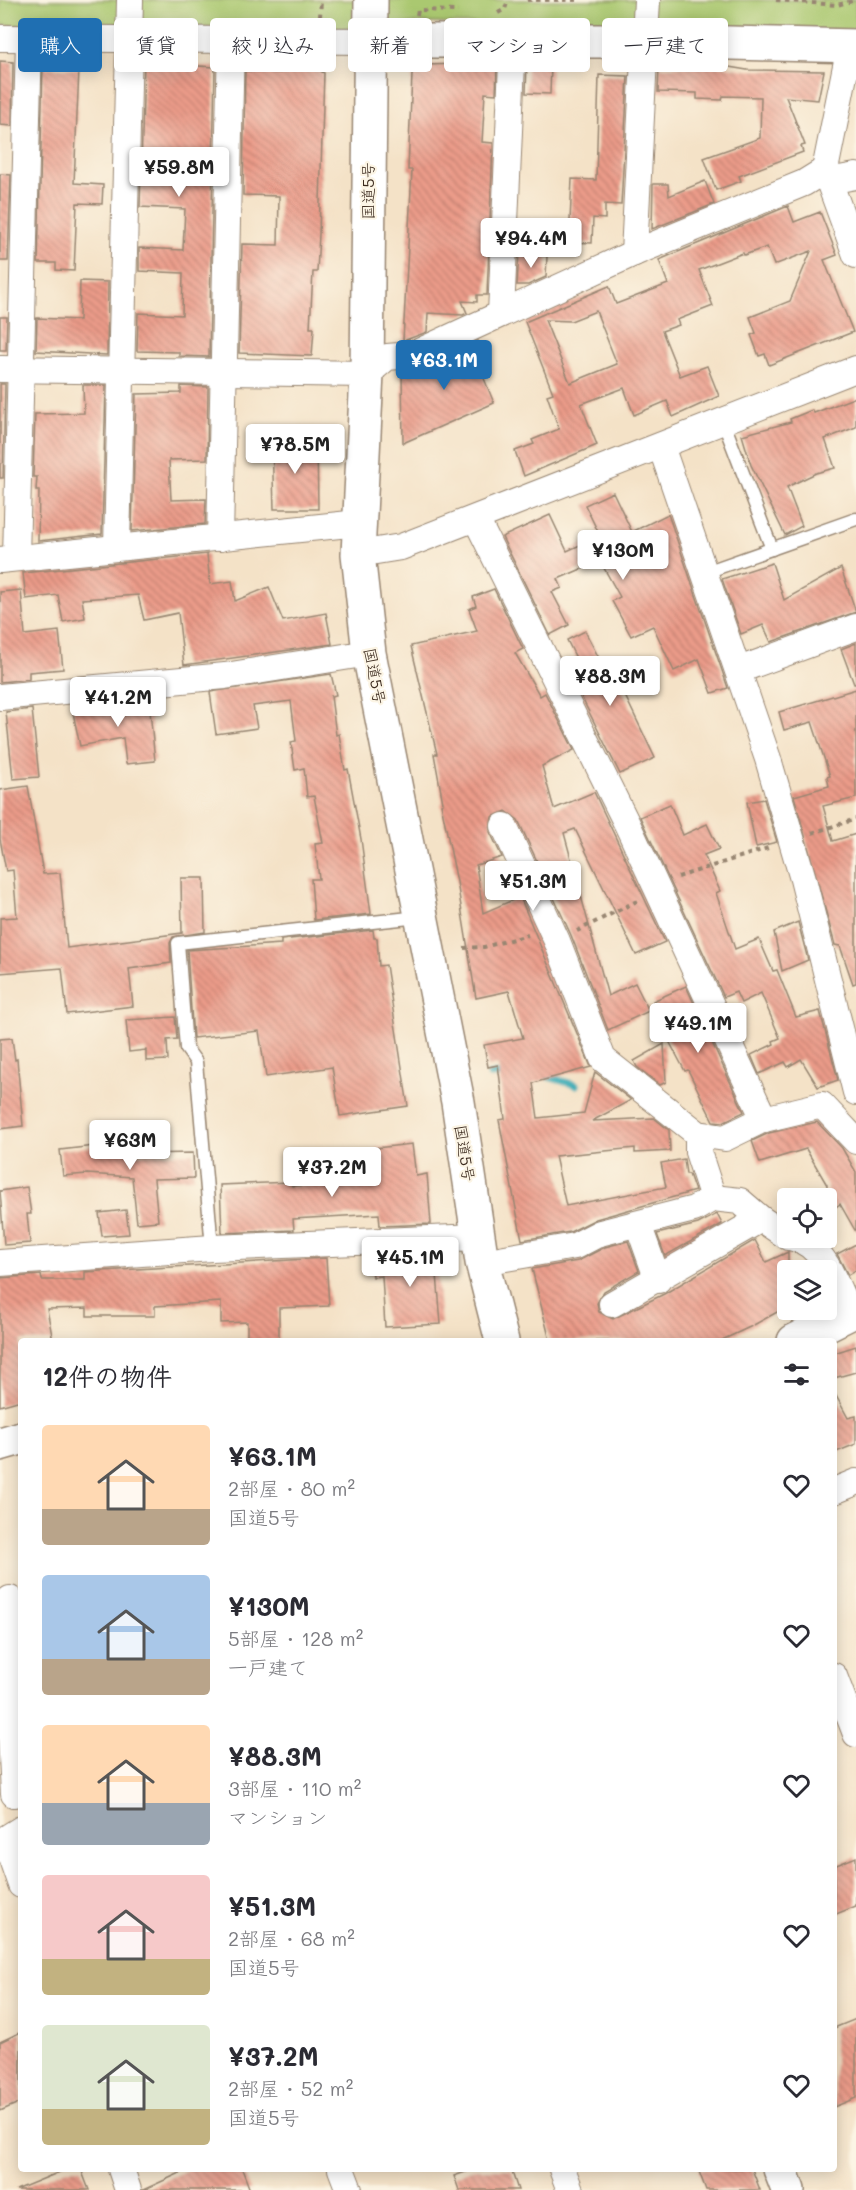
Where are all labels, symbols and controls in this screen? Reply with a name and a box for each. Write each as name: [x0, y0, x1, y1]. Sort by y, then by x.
chip: 購入: [18, 18, 102, 72]
chip: 賃貸: [114, 18, 198, 72]
chip: 絞り込み: [210, 18, 336, 72]
chip: 新着: [348, 18, 432, 72]
chip: マンション: [444, 18, 590, 72]
chip: 一戸建て: [602, 18, 728, 72]
pin: ¥59.8M: [130, 147, 228, 198]
text: ¥59.8M: [143, 153, 215, 179]
street label: 国道5号: [357, 162, 378, 220]
pin: ¥94.4M: [482, 218, 580, 269]
text: ¥94.4M: [495, 224, 567, 250]
pin: ¥63.1M: [395, 340, 493, 391]
text: ¥63.1M: [410, 346, 478, 372]
pin: ¥78.5M: [246, 424, 344, 475]
text: ¥78.5M: [260, 430, 330, 456]
pin: ¥130M: [581, 530, 665, 581]
text: ¥130M: [592, 536, 655, 562]
street label: 国道5号: [360, 646, 391, 706]
pin: ¥88.3M: [561, 656, 659, 707]
text: ¥88.3M: [574, 662, 646, 688]
pin: ¥41.2M: [69, 677, 167, 728]
text: ¥41.2M: [84, 683, 152, 709]
pin: ¥51.3M: [484, 861, 582, 912]
text: ¥51.3M: [499, 867, 567, 893]
pin: ¥49.1M: [649, 1003, 747, 1054]
text: ¥49.1M: [664, 1009, 733, 1035]
pin: ¥63M: [94, 1120, 166, 1171]
street label: 国道5号: [451, 1123, 480, 1183]
text: ¥63M: [103, 1126, 157, 1152]
pin: ¥37.2M: [283, 1147, 381, 1198]
text: ¥37.2M: [297, 1153, 367, 1179]
map controls: [777, 1188, 837, 1320]
button: locate: [777, 1188, 837, 1248]
pin: ¥45.1M: [361, 1237, 459, 1288]
text: ¥45.1M: [376, 1243, 444, 1269]
button: layers: [777, 1260, 837, 1320]
icon: filters: [780, 1358, 813, 1391]
text: 12件の物件: [42, 1359, 172, 1393]
text: ¥63.1M: [228, 1439, 317, 1473]
icon: home: [90, 1449, 162, 1521]
icon: heart: [780, 1469, 813, 1502]
text: 2部屋 · 80 m²: [228, 1475, 355, 1501]
text: 国道5号: [228, 1504, 300, 1530]
text: ¥130M: [228, 1589, 310, 1623]
icon: home: [90, 1599, 162, 1671]
icon: heart: [780, 1619, 813, 1652]
text: 5部屋 · 128 m²: [228, 1625, 363, 1651]
text: 一戸建て: [228, 1654, 308, 1680]
text: ¥88.3M: [228, 1739, 322, 1773]
icon: home: [90, 1749, 162, 1821]
icon: heart: [780, 1769, 813, 1802]
text: 3部屋 · 110 m²: [228, 1775, 361, 1801]
text: マンション: [228, 1804, 327, 1830]
text: ¥51.3M: [228, 1889, 316, 1923]
icon: home: [90, 1899, 162, 1971]
icon: heart: [780, 1919, 813, 1952]
text: 2部屋 · 68 m²: [228, 1925, 355, 1951]
text: 国道5号: [228, 1954, 300, 1980]
text: ¥37.2M: [228, 2039, 319, 2073]
icon: home: [90, 2049, 162, 2121]
icon: heart: [780, 2069, 813, 2102]
text: 2部屋 · 52 m²: [228, 2075, 353, 2101]
text: 国道5号: [228, 2104, 300, 2130]

